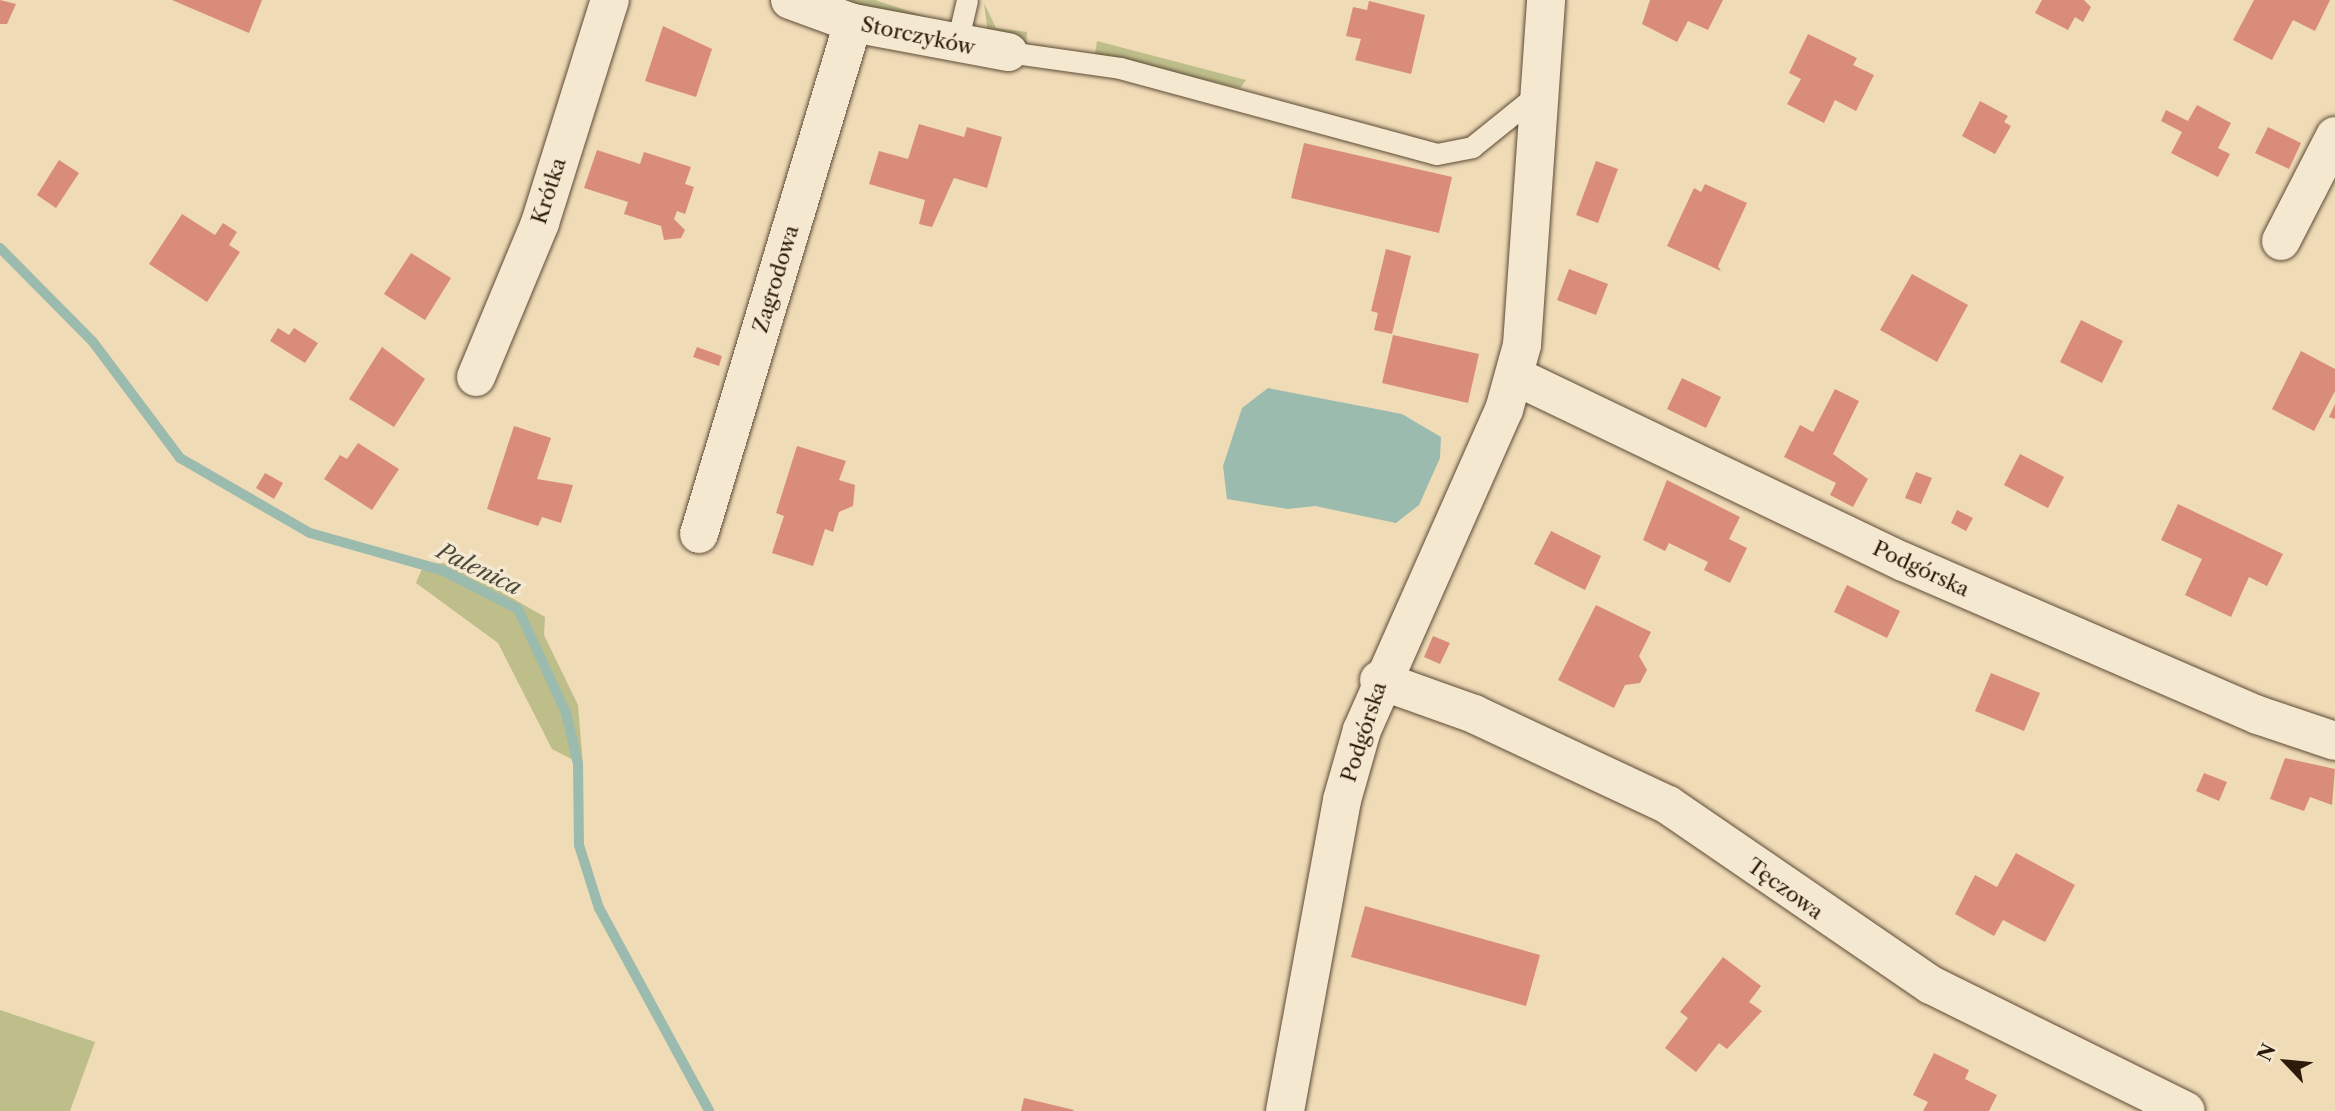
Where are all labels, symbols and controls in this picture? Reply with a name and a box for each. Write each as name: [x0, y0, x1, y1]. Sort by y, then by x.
street label: Storczyków: [859, 12, 977, 60]
street label: Krótka: [527, 155, 571, 227]
street label: Zagrodowa: [748, 222, 804, 336]
street label: Podgórska: [1869, 536, 1973, 602]
water label: Palenica: [432, 537, 526, 601]
street label: Podgórska: [1336, 679, 1392, 785]
street label: Tęczowa: [1742, 853, 1828, 925]
north arrow: [2251, 1027, 2321, 1097]
text: N: [2253, 1040, 2281, 1065]

